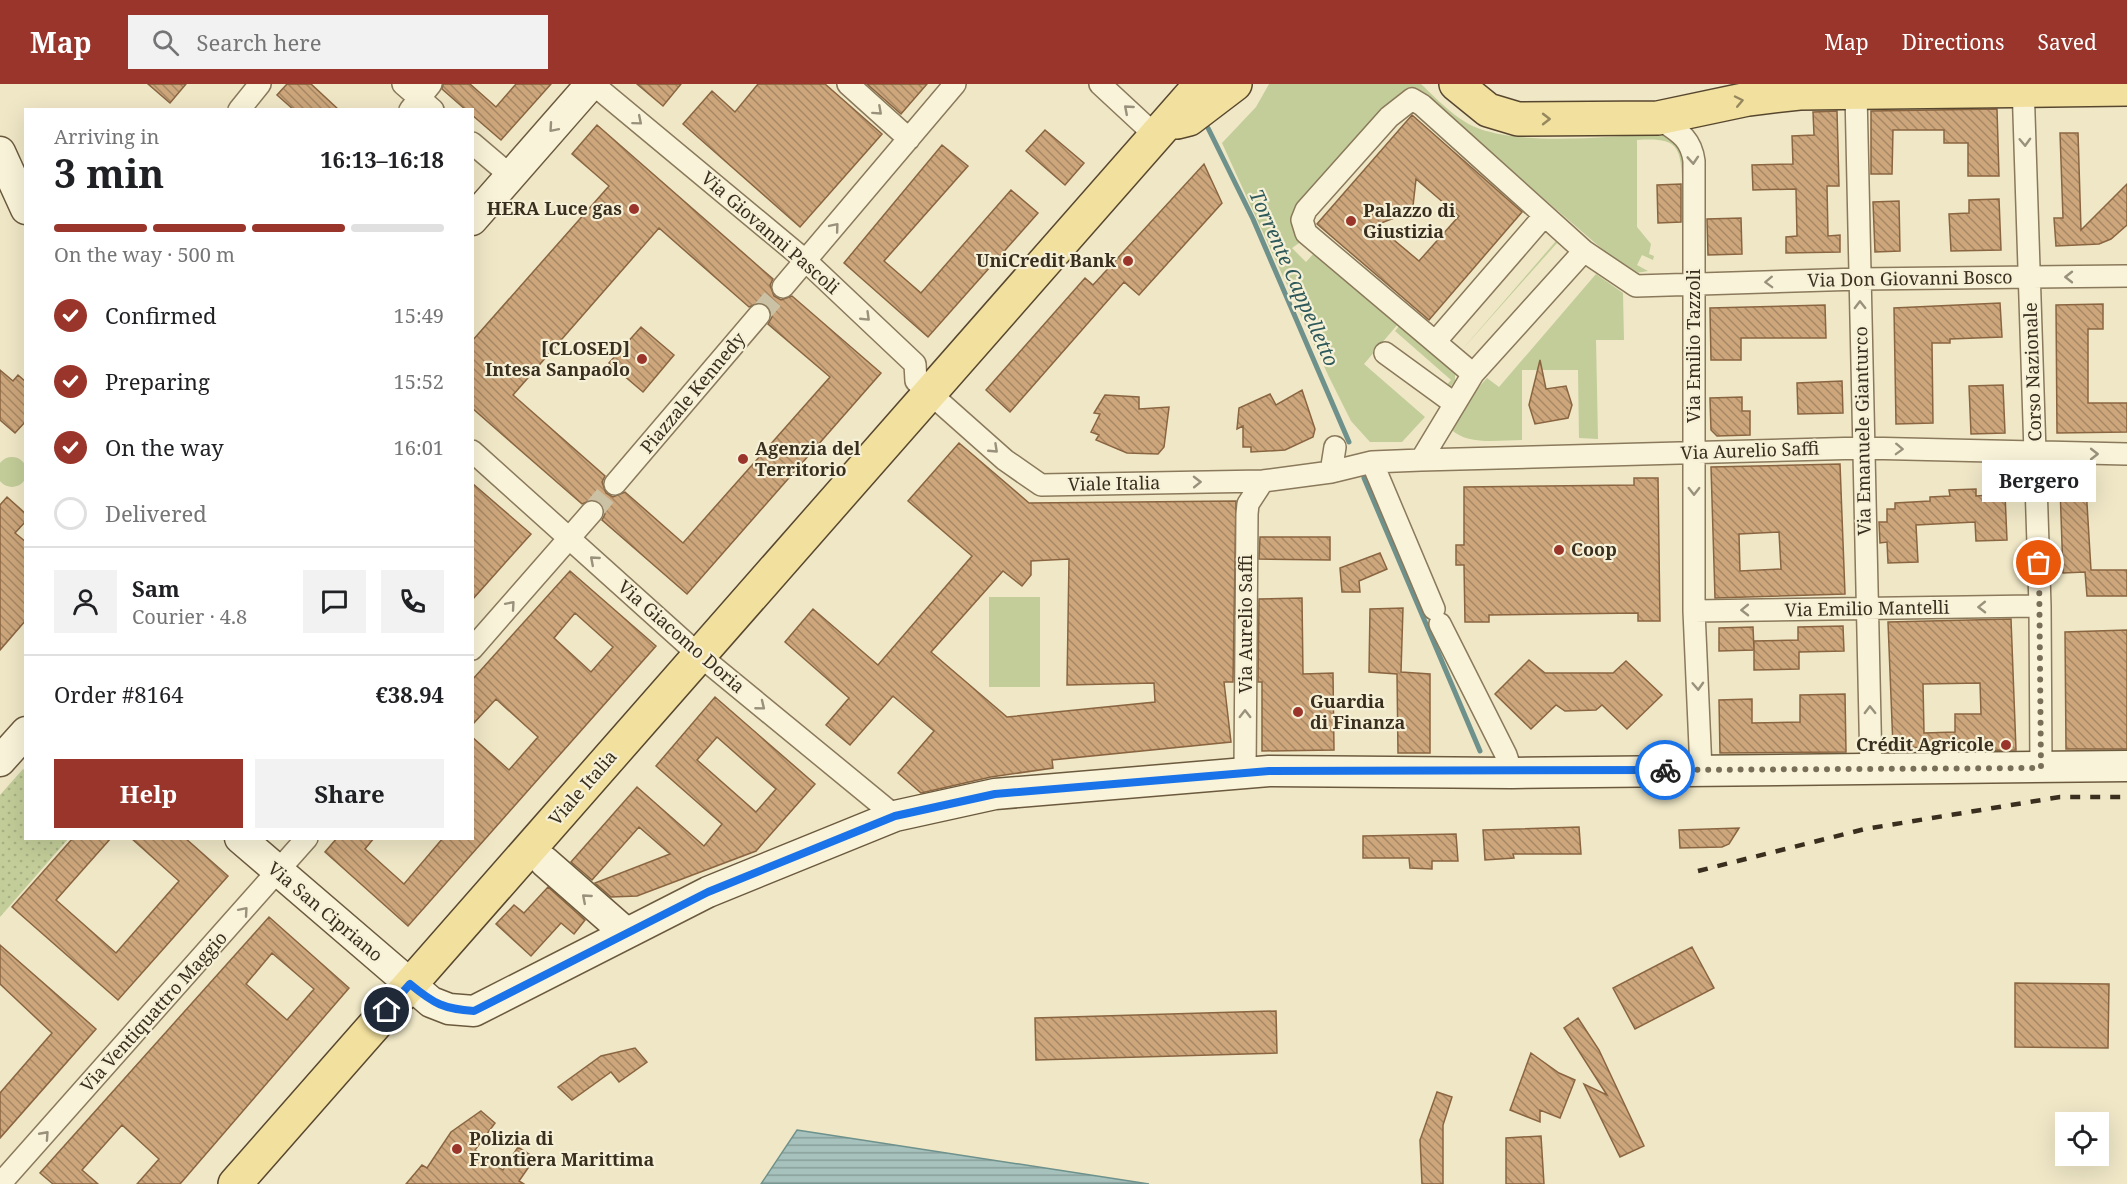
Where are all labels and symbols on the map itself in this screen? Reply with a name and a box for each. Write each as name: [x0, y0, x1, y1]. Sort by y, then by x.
one-way arrow: [1734, 95, 1744, 108]
one-way arrow: [871, 104, 882, 115]
one-way arrow: [1124, 105, 1135, 116]
one-way arrow: [1541, 113, 1550, 125]
one-way arrow: [632, 114, 643, 125]
one-way arrow: [549, 121, 560, 132]
one-way arrow: [2019, 138, 2031, 147]
one-way arrow: [1687, 155, 1700, 164]
street label: Via Giovanni Pascoli: [696, 166, 845, 299]
water label: Torrente Cappelletto: [1243, 185, 1346, 371]
place label: HERA Luce gas: [487, 196, 622, 220]
place label: Palazzo di Giustizia: [1363, 198, 1456, 243]
marker: HERA Luce gas: [627, 202, 641, 216]
marker: Palazzo di Giustizia: [1344, 214, 1358, 228]
one-way arrow: [827, 223, 838, 234]
place label: UniCredit Bank: [976, 248, 1117, 272]
marker: UniCredit Bank: [1121, 254, 1135, 268]
street label: Via Don Giovanni Bosco: [1807, 264, 2013, 292]
street label: Via Emilio Tazzoli: [1681, 269, 1705, 423]
one-way arrow: [2064, 271, 2073, 283]
one-way arrow: [1764, 276, 1773, 289]
one-way arrow: [1854, 301, 1866, 310]
street label: Corso Nazionale: [2018, 302, 2046, 442]
one-way arrow: [859, 310, 869, 321]
street label: Piazzale Kennedy: [634, 326, 751, 458]
street label: Via Emanuele Gianturco: [1848, 326, 1876, 536]
place label: [CLOSED] Intesa Sanpaolo: [485, 336, 630, 381]
marker: [CLOSED] Intesa Sanpaolo: [635, 352, 649, 366]
place label: Agenzia del Territorio: [755, 436, 861, 481]
street label: Via Aurelio Saffi: [1680, 436, 1820, 464]
one-way arrow: [987, 442, 997, 453]
one-way arrow: [1895, 443, 1904, 456]
one-way arrow: [2089, 448, 2098, 460]
marker: Agenzia del Territorio: [736, 452, 750, 466]
callout: Bergero: [1982, 461, 2096, 503]
street label: Viale Italia: [1068, 470, 1160, 496]
one-way arrow: [1193, 476, 1202, 489]
one-way arrow: [1688, 487, 1700, 496]
place label: Coop: [1571, 537, 1617, 561]
pin: [2013, 537, 2064, 588]
marker: Coop: [1552, 543, 1566, 557]
street label: Via Aurelio Saffi: [1233, 555, 1257, 693]
one-way arrow: [590, 556, 601, 567]
street label: Via Giacomo Doria: [613, 574, 750, 698]
street label: Via Emilio Mantelli: [1784, 595, 1950, 621]
one-way arrow: [504, 601, 515, 611]
one-way arrow: [1977, 601, 1986, 613]
one-way arrow: [1740, 604, 1749, 617]
one-way arrow: [1691, 682, 1704, 691]
place label: Guardia di Finanza: [1310, 689, 1406, 734]
one-way arrow: [754, 699, 765, 710]
marker: Guardia di Finanza: [1291, 705, 1305, 719]
one-way arrow: [1864, 705, 1876, 714]
one-way arrow: [1239, 709, 1251, 718]
place label: Crédit Agricole: [1856, 732, 1994, 756]
marker: Crédit Agricole: [1999, 738, 2013, 752]
courier: [1635, 740, 1695, 800]
street label: Viale Italia: [543, 745, 622, 830]
street label: Via San Cipriano: [263, 856, 388, 966]
one-way arrow: [582, 894, 593, 905]
one-way arrow: [237, 907, 248, 917]
street label: Via Ventiquattro Maggio: [75, 926, 232, 1097]
pin: [361, 984, 412, 1035]
place label: Polizia di Frontiera Marittima: [469, 1126, 654, 1171]
one-way arrow: [38, 1131, 49, 1142]
marker: Polizia di Frontiera Marittima: [450, 1142, 464, 1156]

